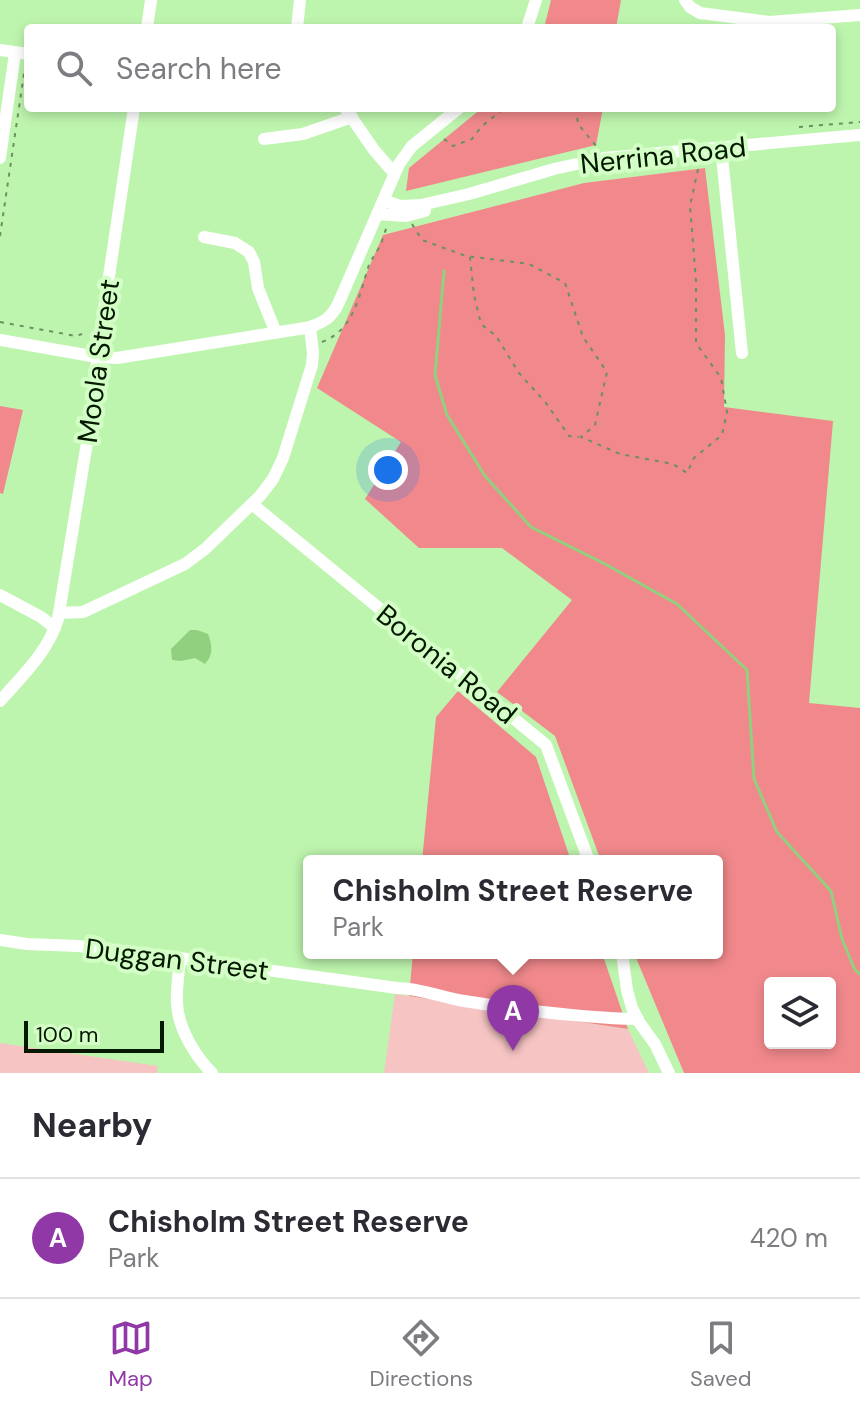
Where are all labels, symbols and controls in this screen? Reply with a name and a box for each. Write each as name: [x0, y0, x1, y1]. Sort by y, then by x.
search box: [24, 24, 836, 112]
icon: search: [52, 46, 96, 90]
text: Search here: [116, 49, 282, 88]
street label: Nerrina Road: [578, 128, 748, 183]
street label: Moola Street: [69, 277, 128, 445]
your location: [368, 450, 408, 490]
street label: Boronia Road: [369, 596, 525, 732]
popup: [303, 855, 723, 959]
text: Chisholm Street Reserve: [333, 871, 693, 910]
text: Park: [333, 910, 384, 944]
street label: Duggan Street: [83, 930, 271, 989]
map controls: [764, 977, 836, 1049]
button: layers: [764, 977, 836, 1049]
pin: A: [487, 985, 539, 1051]
scale bar: [24, 1017, 164, 1053]
text: 100 m: [36, 1020, 98, 1049]
text: Nearby: [32, 1103, 152, 1148]
text: Chisholm Street Reserve: [108, 1202, 469, 1241]
text: A: [49, 1221, 67, 1255]
text: 420 m: [750, 1221, 828, 1255]
text: Park: [108, 1241, 159, 1275]
tab: Map: [108, 1316, 153, 1393]
tab: Directions: [370, 1316, 473, 1393]
tab: Saved: [690, 1316, 752, 1393]

